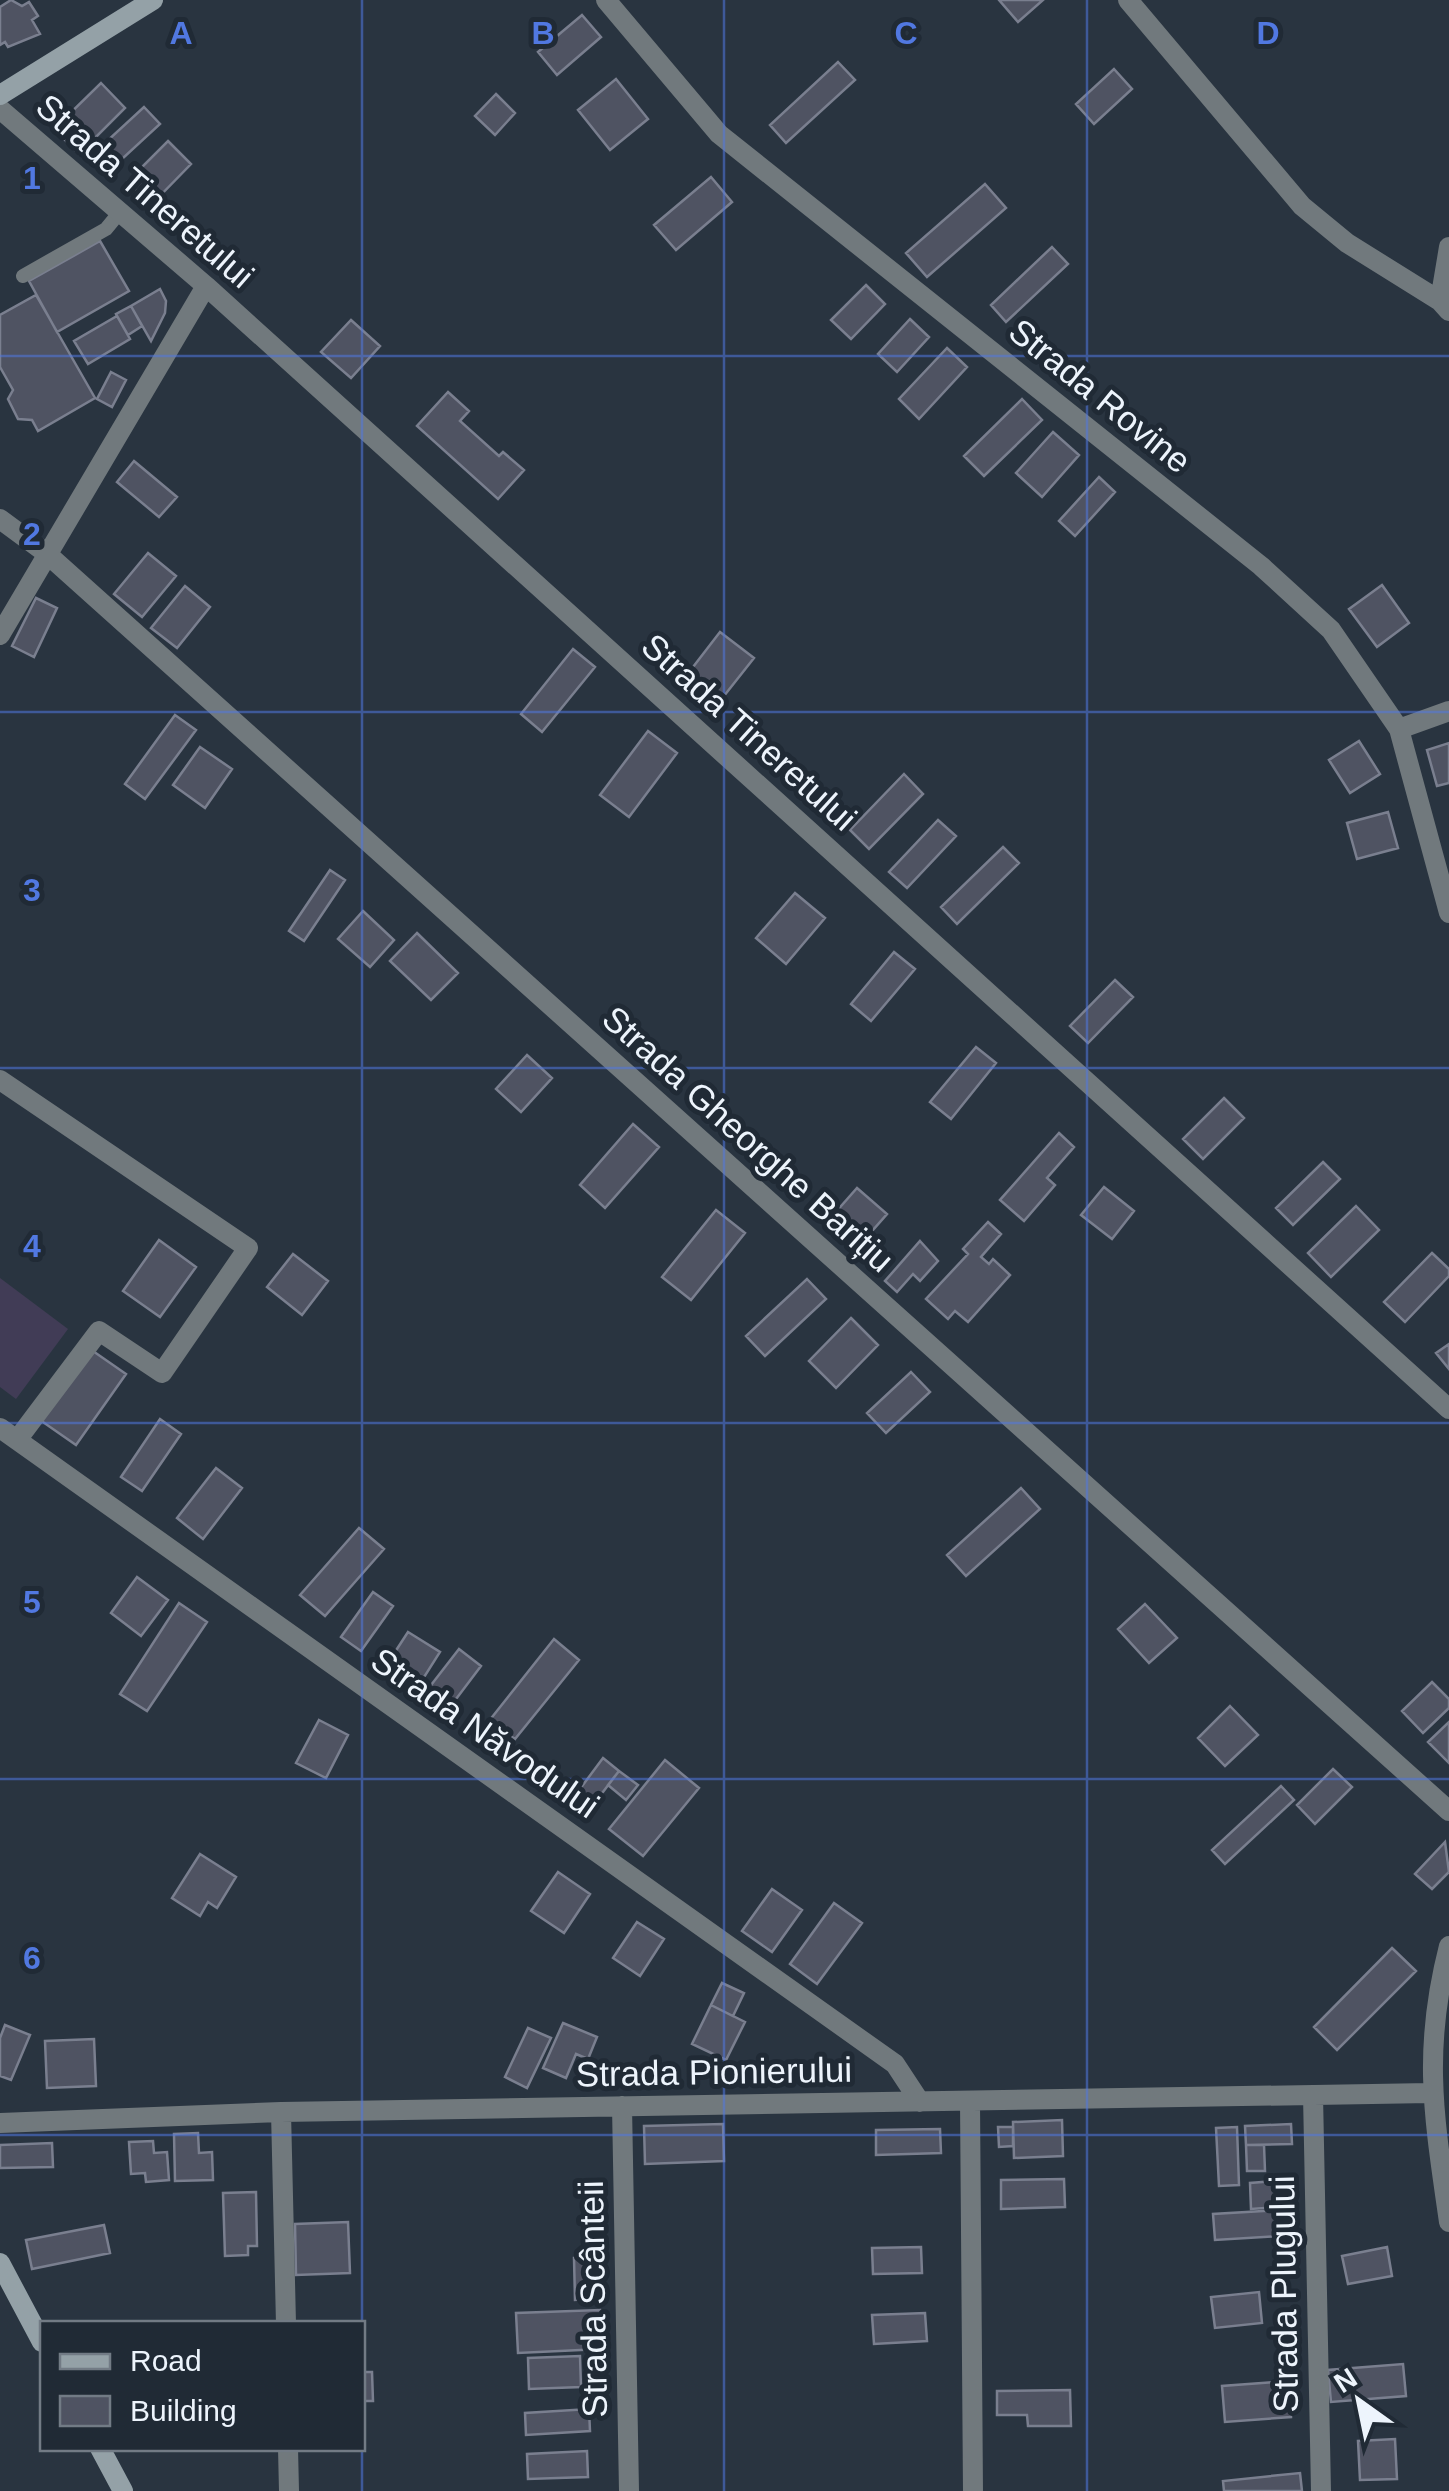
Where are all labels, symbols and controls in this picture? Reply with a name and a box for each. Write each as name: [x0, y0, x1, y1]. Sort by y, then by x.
text: A: [169, 15, 193, 51]
text: B: [531, 15, 555, 51]
text: C: [894, 15, 918, 51]
text: D: [1256, 15, 1280, 51]
street label: Strada Tineretului: [29, 86, 262, 295]
text: 1: [23, 160, 41, 196]
street label: Strada Rovine: [1002, 311, 1199, 481]
text: 2: [23, 516, 41, 552]
street label: Strada Tineretului: [634, 625, 864, 838]
text: 3: [23, 872, 41, 908]
street label: Strada Gheorghe Barițiu: [595, 998, 902, 1279]
text: 4: [23, 1228, 41, 1264]
text: 5: [23, 1584, 41, 1620]
street label: Strada Năvodului: [364, 1640, 606, 1826]
text: 6: [23, 1940, 41, 1976]
street label: Strada Pionierului: [576, 2050, 852, 2093]
street label: Strada Plugului: [1262, 2175, 1305, 2413]
street label: Strada Scânteii: [571, 2180, 614, 2418]
legend: [40, 2321, 365, 2451]
text: Road: [130, 2344, 202, 2377]
north arrow: [1309, 2351, 1409, 2451]
text: N: [1329, 2362, 1363, 2399]
text: Building: [130, 2394, 237, 2427]

